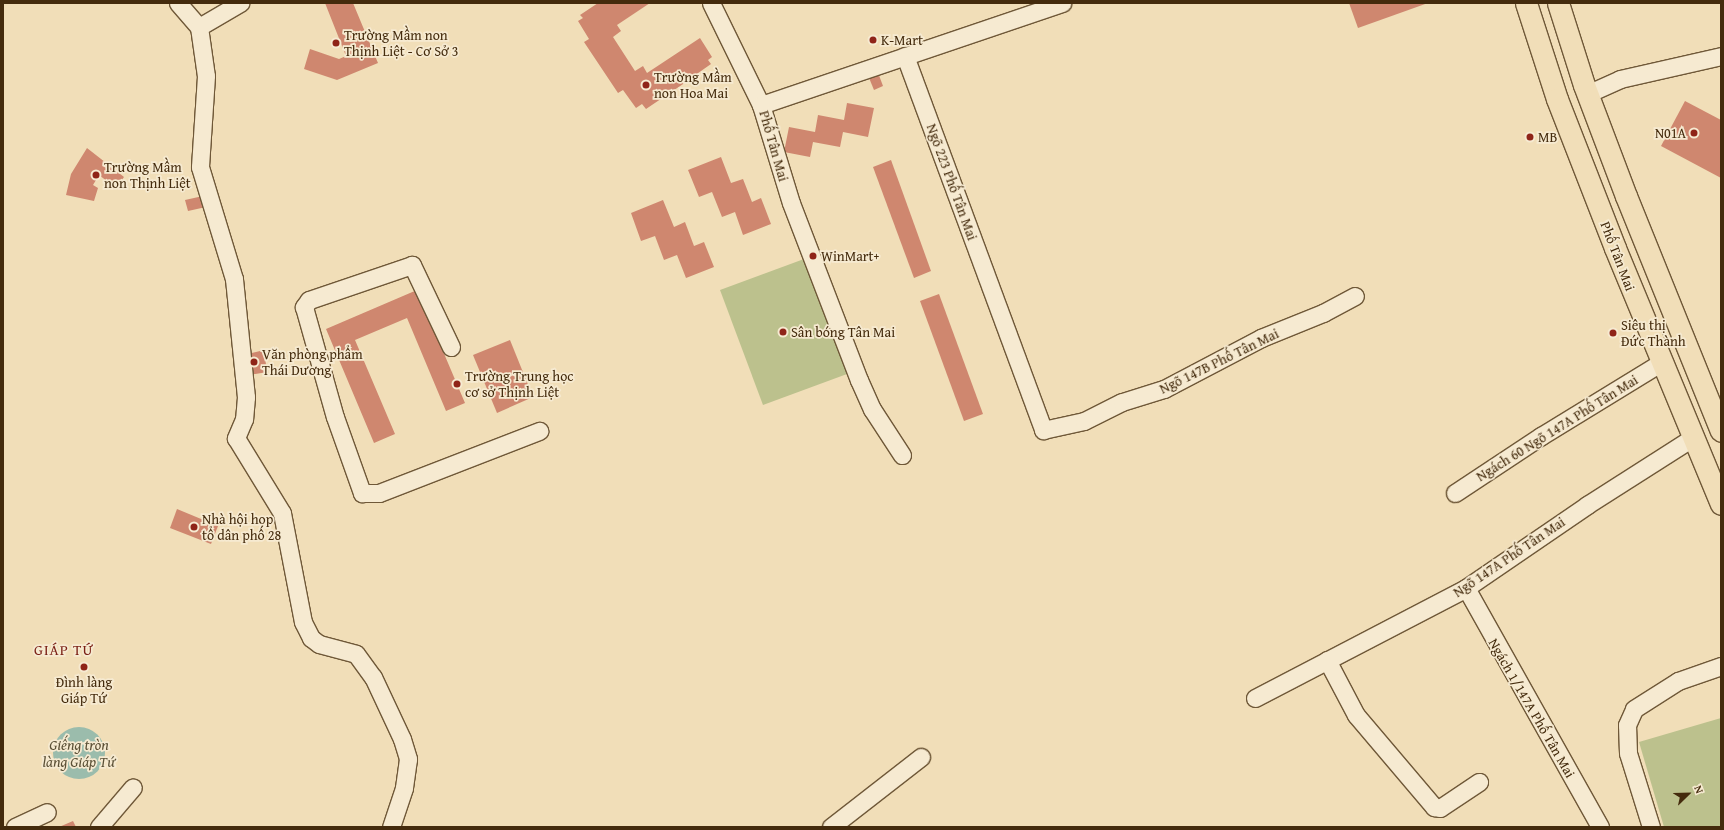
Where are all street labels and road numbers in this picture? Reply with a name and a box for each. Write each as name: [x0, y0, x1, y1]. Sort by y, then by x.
street label: Phố Tân Mai: [756, 109, 792, 183]
street label: Ngõ 223 Phố Tân Mai: [923, 121, 981, 243]
street label: Phố Tân Mai: [1597, 219, 1639, 293]
street label: Ngõ 147B Phố Tân Mai: [1157, 325, 1281, 397]
street label: Ngách 60 Ngõ 147A Phố Tân Mai: [1473, 371, 1641, 485]
street label: Ngõ 147A Phố Tân Mai: [1450, 513, 1568, 601]
street label: Ngách 1/147A Phố Tân Mai: [1485, 635, 1579, 781]

